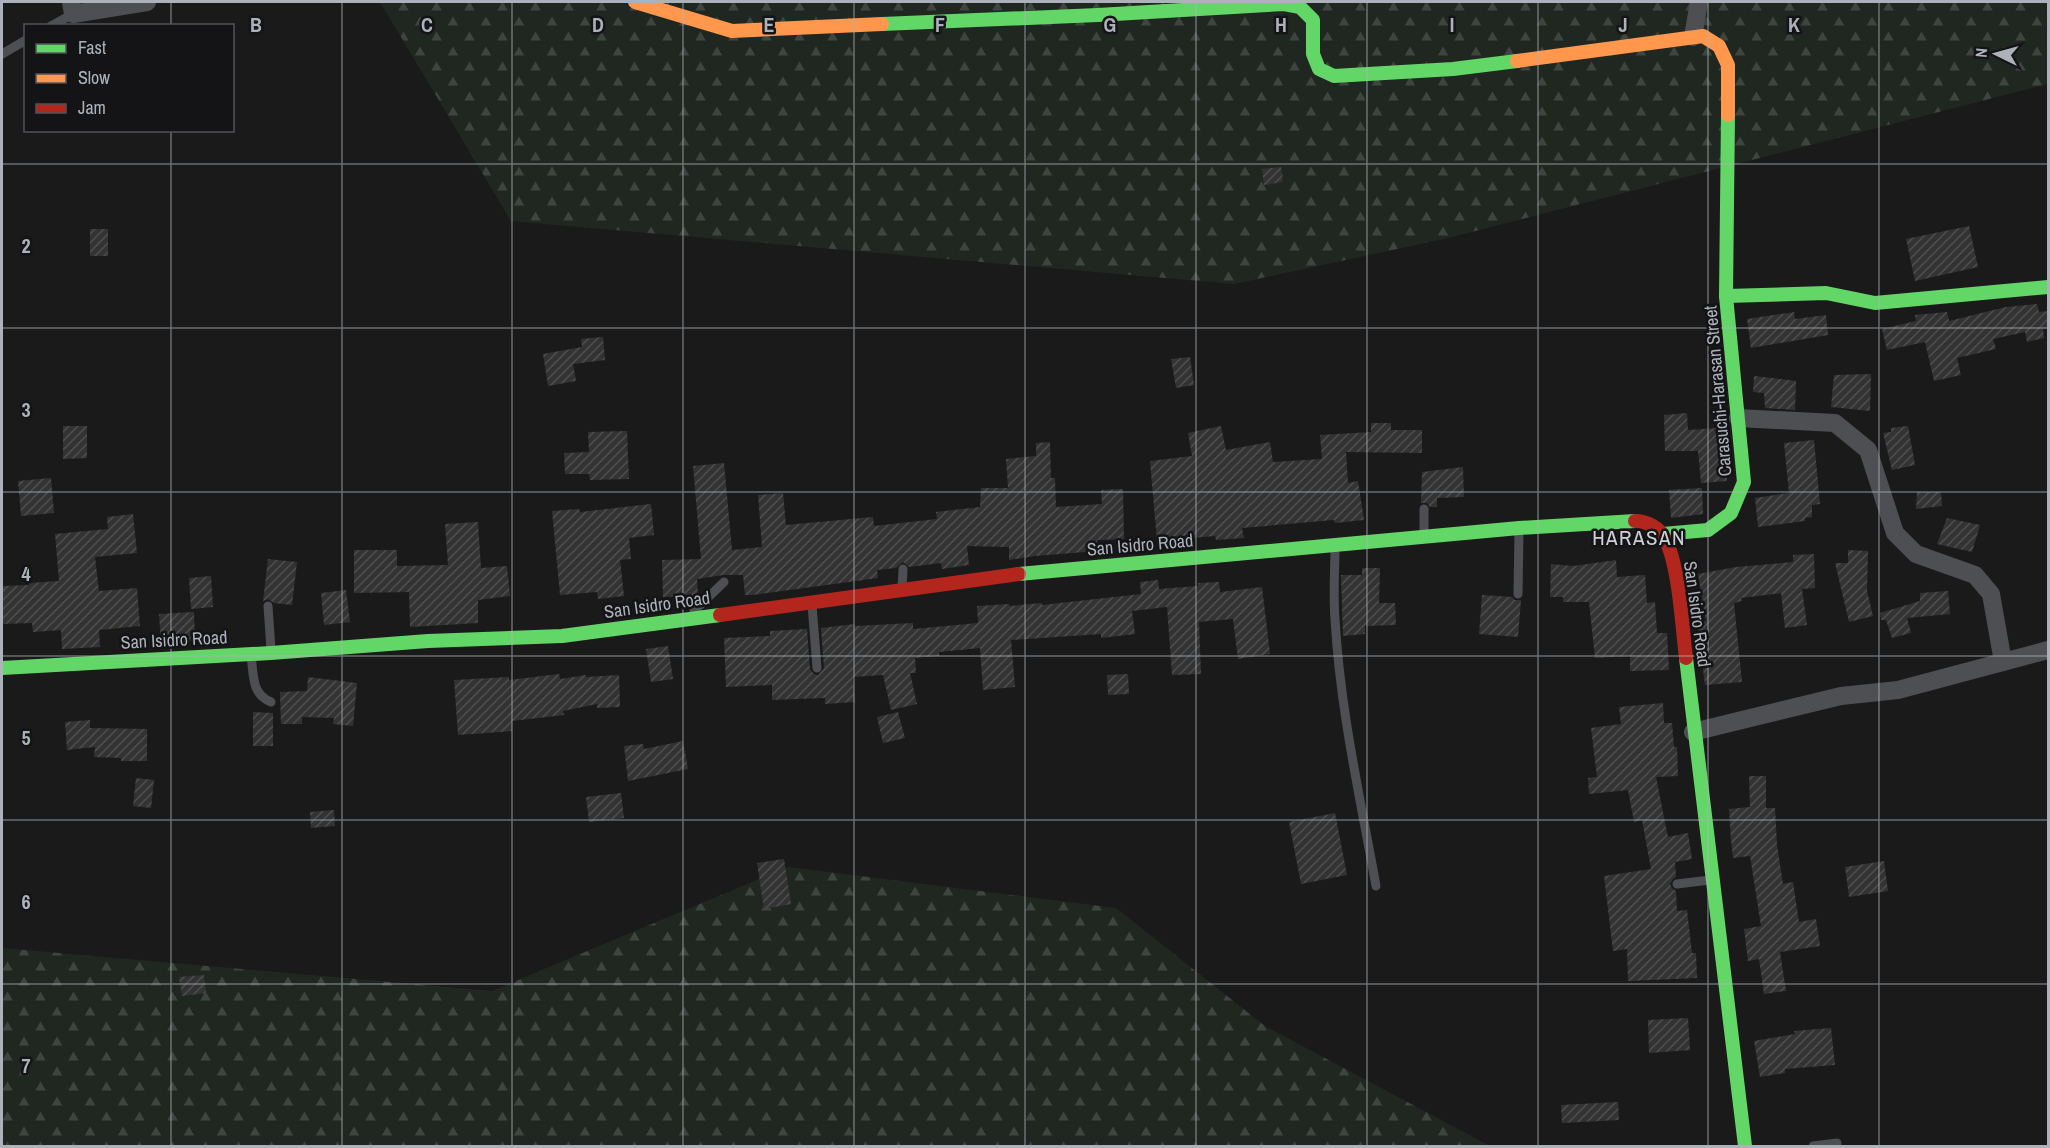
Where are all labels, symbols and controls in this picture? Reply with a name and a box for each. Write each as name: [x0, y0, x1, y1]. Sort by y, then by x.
text: B: [250, 11, 262, 38]
text: C: [421, 11, 433, 38]
text: D: [592, 11, 604, 38]
text: E: [764, 11, 775, 38]
text: F: [935, 11, 945, 38]
text: G: [1104, 11, 1116, 38]
text: H: [1275, 11, 1287, 38]
text: I: [1450, 11, 1454, 38]
text: J: [1618, 11, 1628, 38]
text: K: [1788, 11, 1800, 38]
legend: [24, 24, 234, 132]
north arrow: [1966, 24, 2026, 84]
text: Fast: [78, 35, 106, 60]
text: N: [1970, 47, 1992, 58]
text: Slow: [78, 65, 110, 90]
text: Jam: [78, 95, 106, 120]
text: 2: [21, 232, 31, 259]
street label: Carasuchi-Harasan Street: [1698, 305, 1737, 478]
text: 3: [21, 396, 31, 423]
district label: HARASAN: [1592, 523, 1686, 552]
street label: San Isidro Road: [1086, 527, 1194, 562]
street label: San Isidro Road: [1678, 559, 1717, 668]
text: 4: [21, 560, 31, 587]
street label: San Isidro Road: [602, 585, 711, 624]
street label: San Isidro Road: [120, 624, 228, 655]
text: 5: [21, 724, 31, 751]
text: 6: [21, 888, 31, 915]
text: 7: [21, 1052, 31, 1079]

